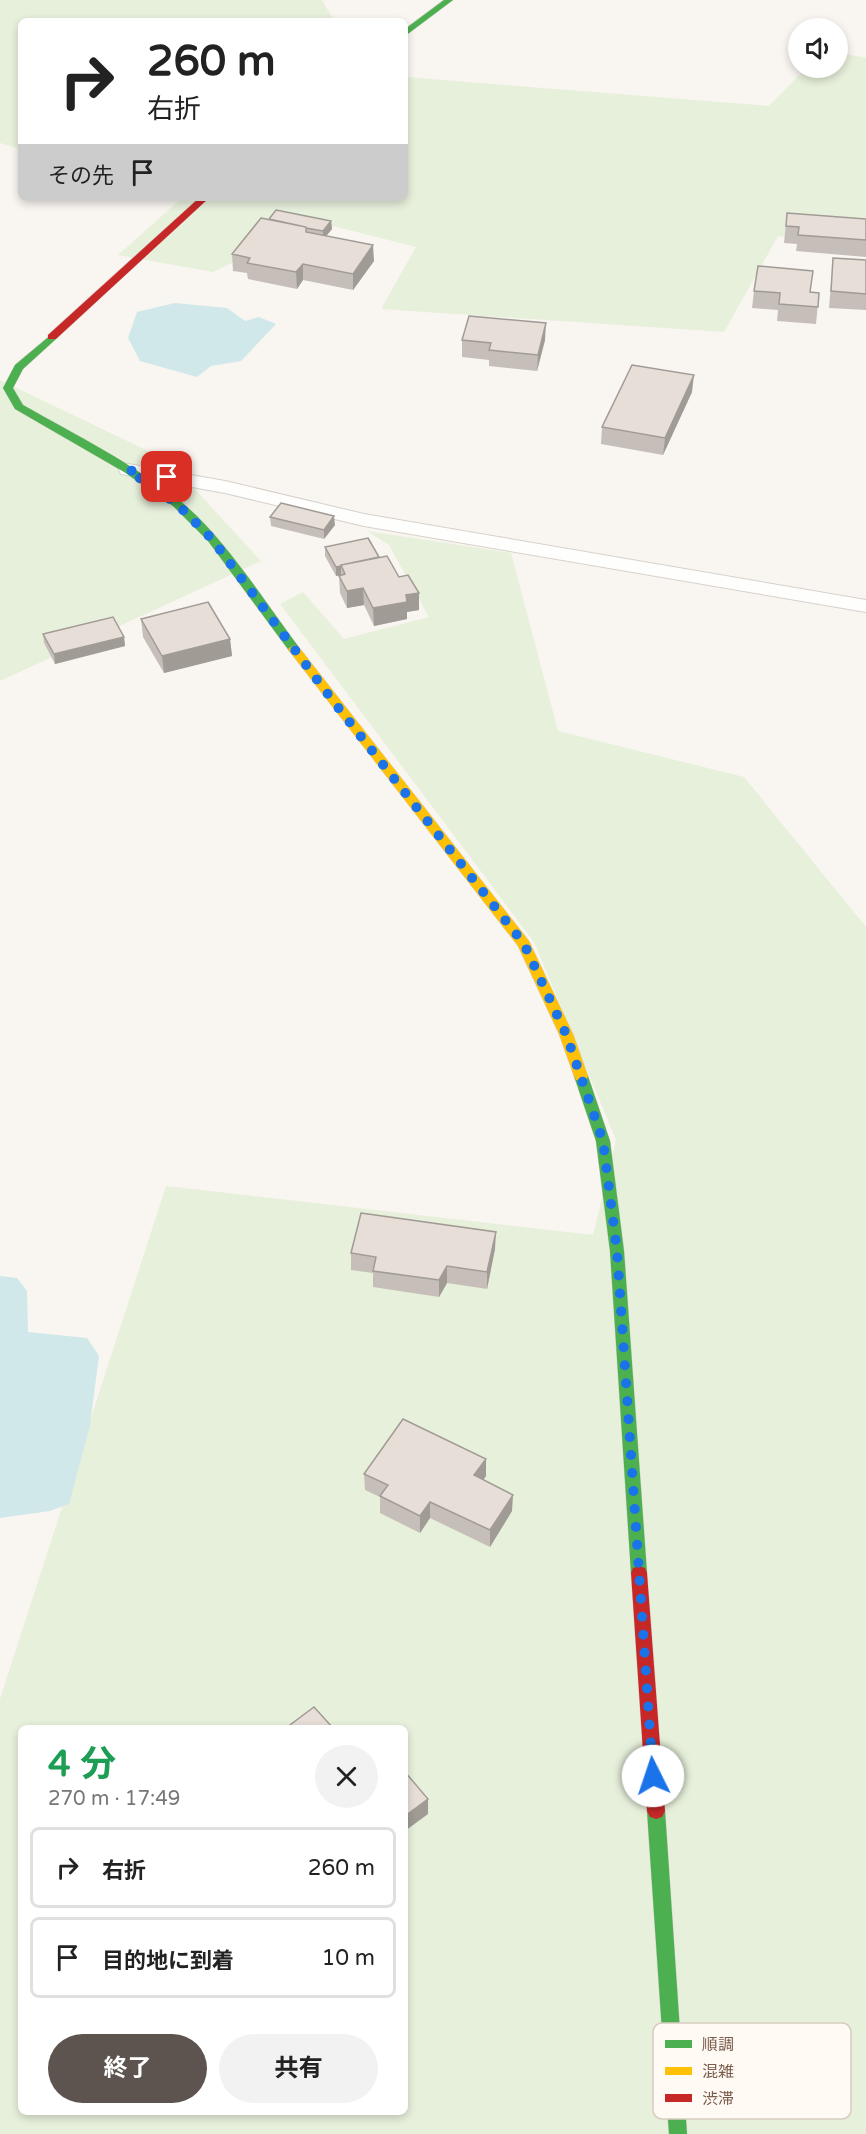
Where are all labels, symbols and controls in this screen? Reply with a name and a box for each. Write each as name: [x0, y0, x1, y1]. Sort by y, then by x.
map controls: [788, 18, 848, 78]
button: sound: [788, 18, 848, 78]
text: 260 m: [147, 36, 276, 87]
icon: right: [48, 42, 126, 120]
text: 右折: [147, 93, 201, 126]
icon: arrive: [126, 156, 159, 189]
text: その先: [48, 163, 114, 189]
pin: [141, 451, 192, 502]
icon: arrive: [150, 460, 183, 493]
text: 4 分: [48, 1743, 116, 1786]
position arrow: [621, 1744, 685, 1808]
button: close: [315, 1745, 378, 1808]
text: 270 m · 17:49: [48, 1787, 180, 1811]
icon: right: [51, 1851, 84, 1884]
text: 260 m: [308, 1855, 375, 1881]
text: 右折: [102, 1858, 146, 1884]
icon: arrive: [51, 1941, 84, 1974]
text: 10 m: [321, 1945, 375, 1971]
text: 目的地に到着: [102, 1948, 234, 1974]
legend: [653, 2023, 851, 2119]
button: 終了: [48, 2034, 207, 2103]
button: 共有: [219, 2034, 378, 2103]
text: 順調: [702, 2035, 734, 2055]
text: 混雑: [702, 2062, 734, 2082]
text: 渋滞: [702, 2089, 734, 2109]

